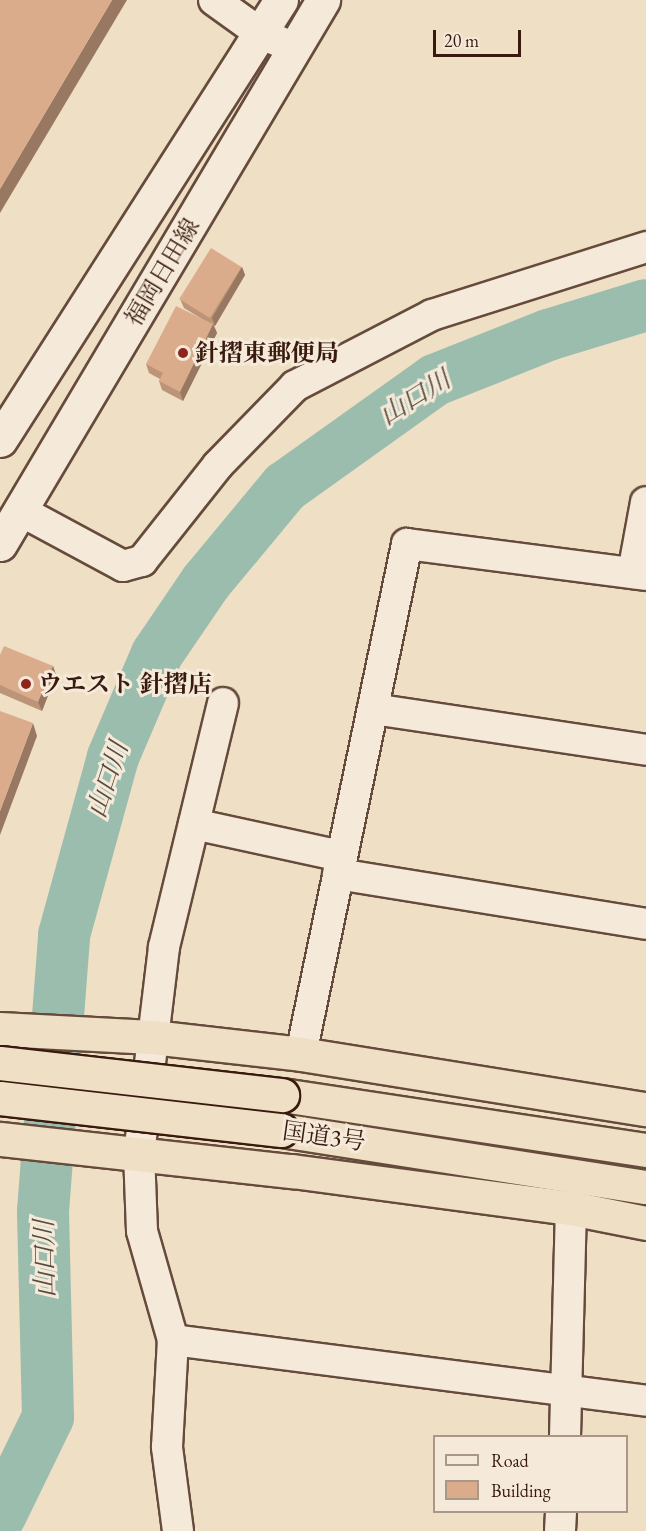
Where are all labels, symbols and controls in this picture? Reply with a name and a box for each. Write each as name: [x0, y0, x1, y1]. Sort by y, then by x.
scale bar: [436, 18, 524, 56]
text: 20 m: [444, 29, 479, 52]
street label: 福岡日田線: [119, 213, 205, 331]
place label: 針摺東郵便局: [195, 339, 339, 367]
marker: 針摺東郵便局: [176, 346, 190, 360]
water label: 山口川: [374, 364, 456, 432]
place label: ウエスト 針摺店: [38, 670, 212, 698]
marker: ウエスト 針摺店: [19, 677, 33, 691]
water label: 山口川: [81, 738, 135, 822]
street label: 国道3号: [281, 1116, 367, 1156]
water label: 山口川: [29, 1220, 61, 1298]
legend: [433, 1435, 628, 1513]
text: Road: [491, 1449, 529, 1472]
text: Building: [491, 1479, 551, 1502]

